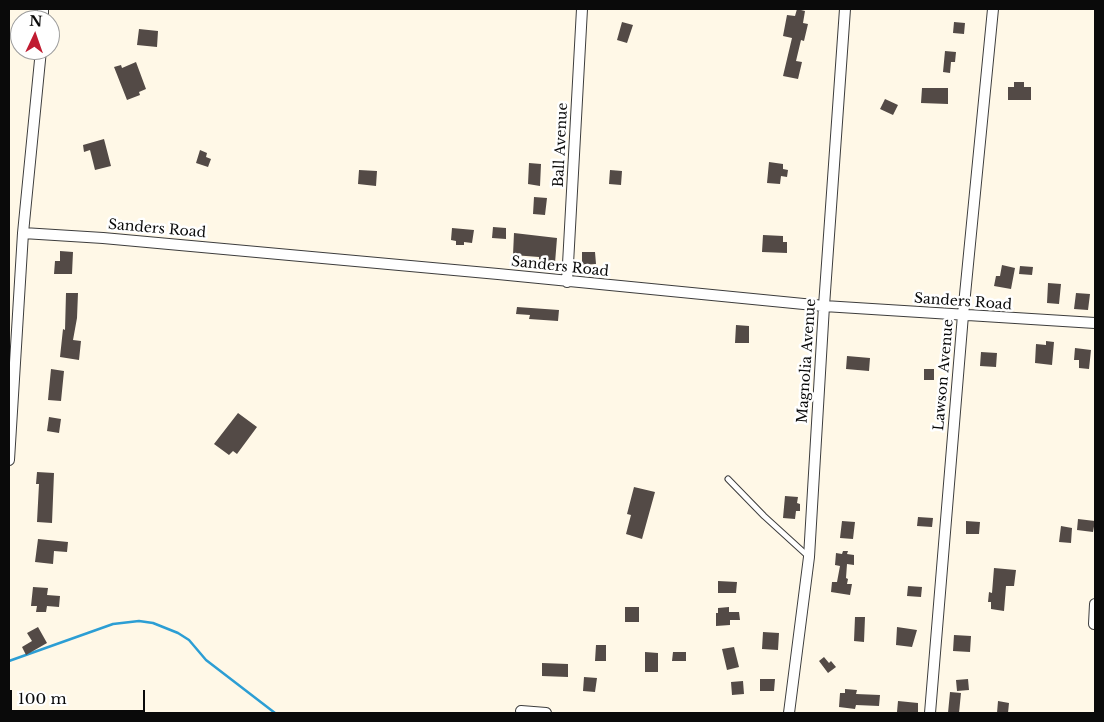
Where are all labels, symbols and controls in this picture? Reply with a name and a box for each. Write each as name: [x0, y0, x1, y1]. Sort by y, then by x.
north arrow: [10, 10, 60, 60]
text: N: [29, 12, 43, 30]
street label: Ball Avenue: [550, 102, 572, 188]
street label: Sanders Road: [107, 216, 207, 242]
street label: Sanders Road: [510, 254, 610, 280]
street label: Sanders Road: [913, 290, 1013, 314]
street label: Magnolia Avenue: [794, 298, 820, 424]
street label: Lawson Avenue: [931, 319, 957, 431]
scale bar: [12, 680, 148, 712]
text: 100 m: [18, 689, 67, 708]

